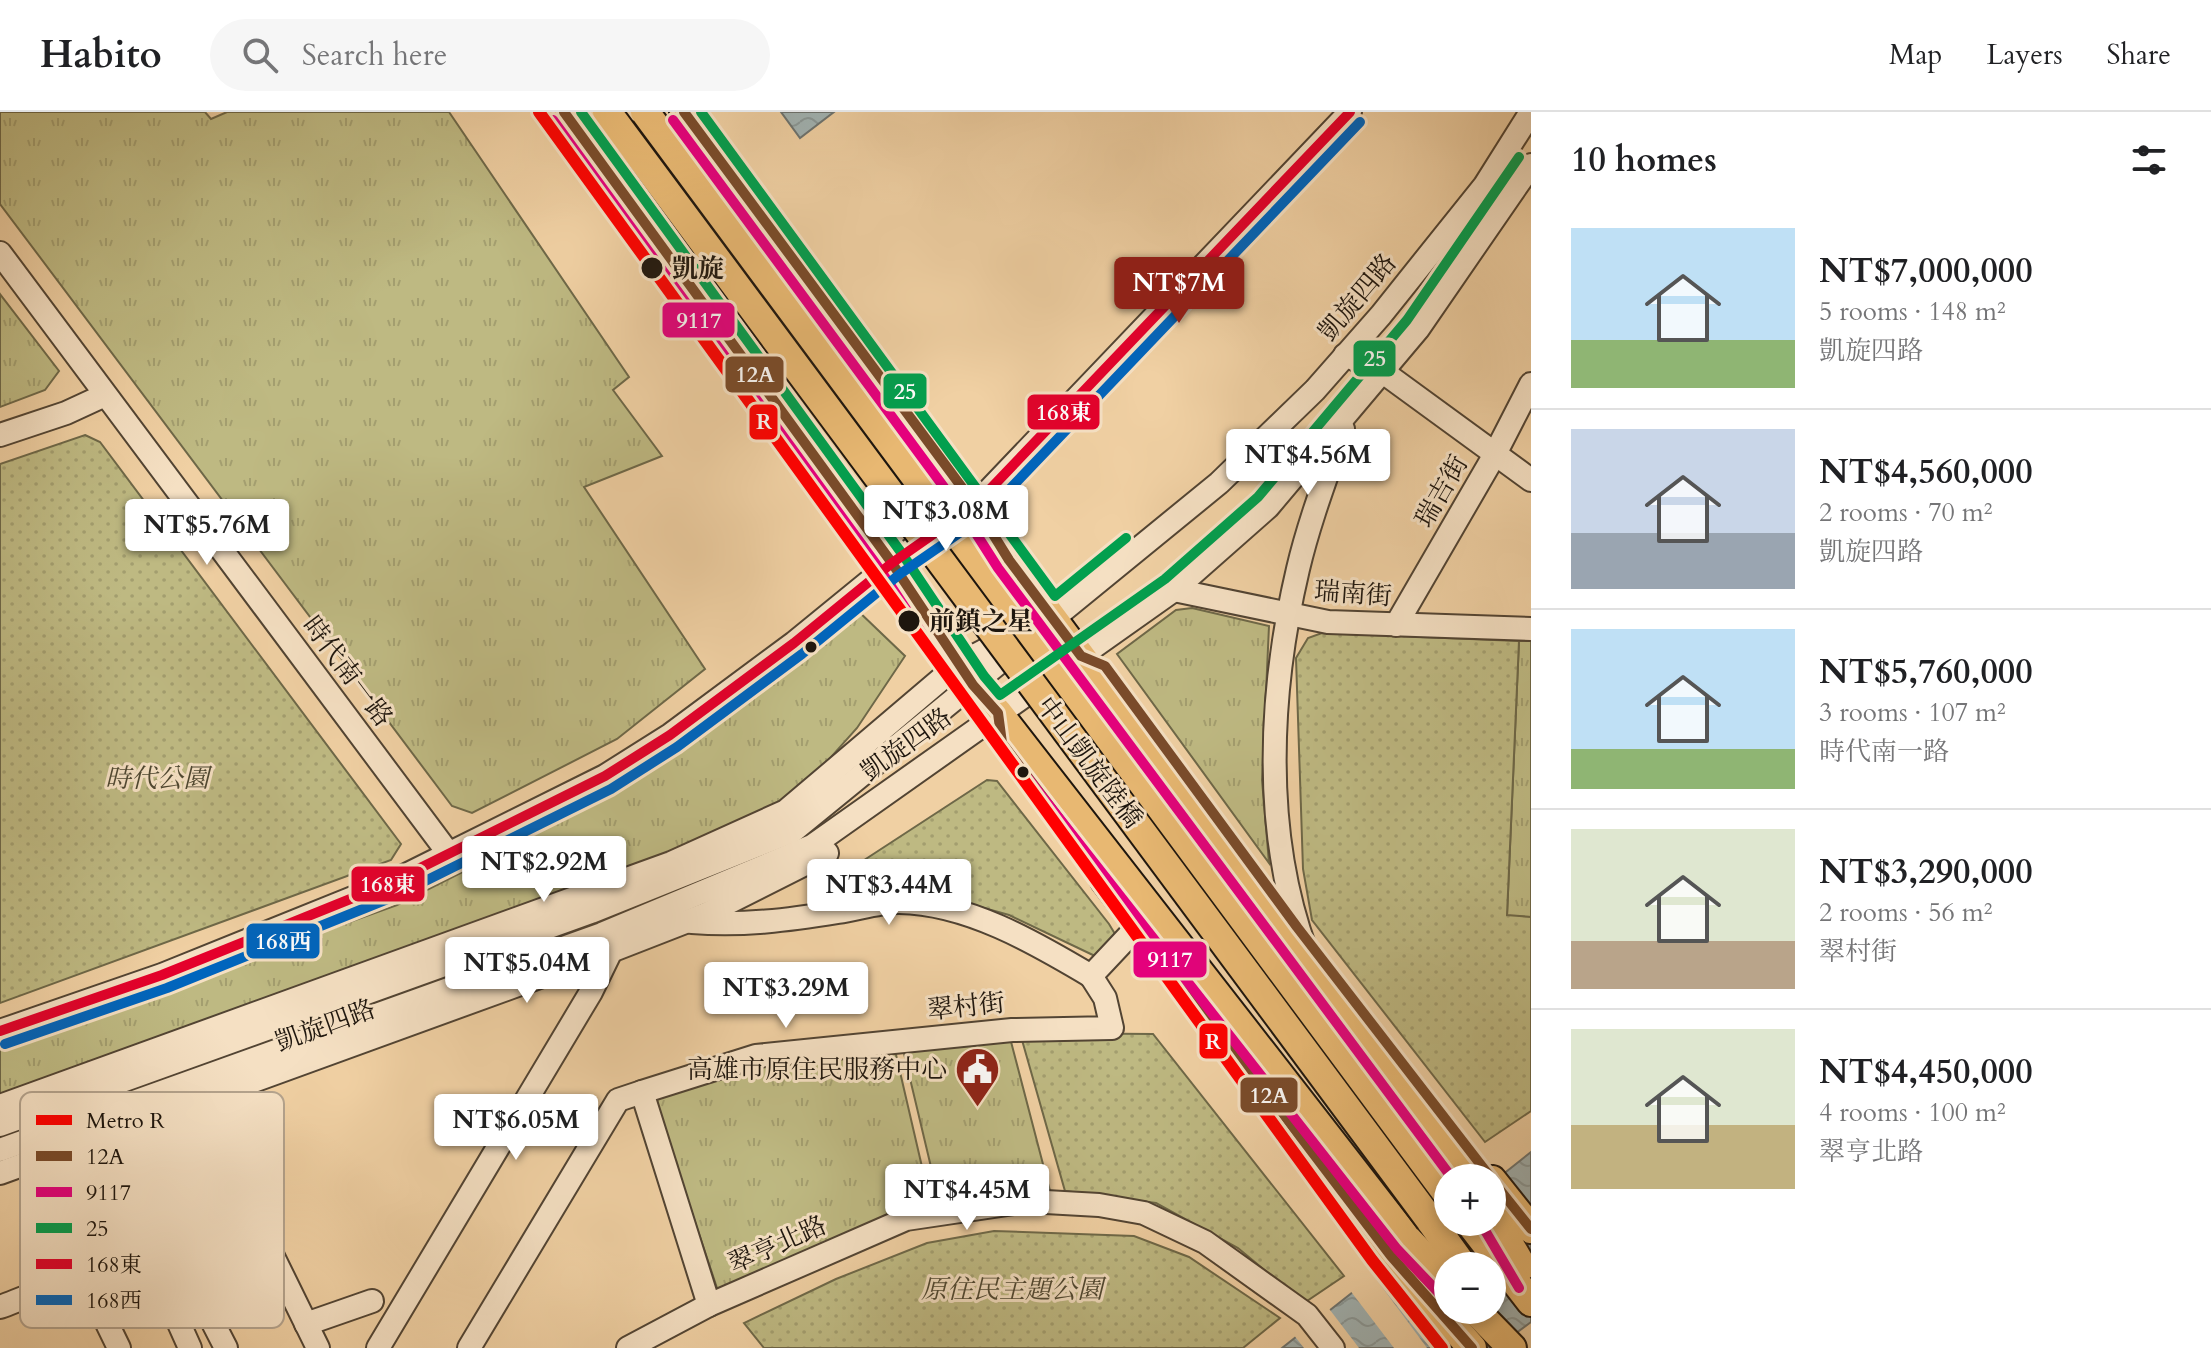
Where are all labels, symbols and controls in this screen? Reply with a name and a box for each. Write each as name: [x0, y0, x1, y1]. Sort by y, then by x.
search box: [210, 19, 770, 91]
text: Habito: [40, 29, 162, 81]
icon: search: [238, 33, 282, 77]
text: Search here: [302, 35, 447, 76]
text: Map: [1889, 36, 1942, 74]
text: Layers: [1986, 36, 2063, 74]
text: Share: [2107, 36, 2171, 74]
text: 10 homes: [1571, 137, 1717, 183]
icon: filters: [2127, 138, 2171, 182]
street label: 凱旋四路: [1311, 246, 1404, 348]
text: NT$7,000,000: [1819, 248, 2033, 294]
place label: 凱旋: [672, 251, 724, 286]
marker: 凱旋: [639, 255, 665, 281]
pin: NT$7M: [1123, 257, 1235, 325]
icon: home: [1635, 260, 1731, 356]
text: NT$7M: [1132, 265, 1226, 300]
text: 5 rooms · 148 m²: [1819, 294, 2006, 329]
line badge: 9117: [661, 301, 736, 339]
text: 9117: [676, 306, 722, 336]
text: 凱旋四路: [1819, 333, 1923, 368]
line badge: 25: [1352, 339, 1397, 378]
text: 25: [1364, 344, 1386, 374]
line badge: 12A: [724, 355, 785, 394]
text: 12A: [735, 360, 775, 390]
line badge: 25: [882, 372, 928, 410]
text: 25: [894, 377, 916, 407]
line badge: 168東: [1026, 393, 1101, 431]
text: 168東: [1036, 398, 1092, 428]
line badge: R: [748, 403, 779, 441]
text: R: [756, 407, 773, 437]
pin: NT$4.56M: [1225, 429, 1391, 497]
text: NT$4.56M: [1244, 437, 1372, 472]
street label: 瑞吉街: [1407, 449, 1476, 534]
text: NT$4,560,000: [1819, 449, 2033, 495]
icon: home: [1635, 461, 1731, 557]
pin: NT$3.08M: [863, 485, 1029, 553]
text: NT$3.08M: [882, 493, 1010, 528]
text: 2 rooms · 70 m²: [1819, 495, 1992, 530]
pin: NT$5.76M: [124, 499, 290, 567]
text: NT$5.76M: [143, 507, 271, 542]
text: 凱旋四路: [1819, 534, 1923, 569]
street label: 瑞南街: [1313, 573, 1393, 614]
place label: 前鎮之星: [929, 604, 1033, 639]
marker: 前鎮之星: [896, 608, 922, 634]
street label: 時代南一路: [295, 609, 401, 734]
unlabelled marker: [803, 639, 819, 655]
text: NT$5,760,000: [1819, 649, 2033, 695]
icon: home: [1635, 661, 1731, 757]
street label: 中山凱旋陸橋: [1029, 689, 1151, 835]
text: 3 rooms · 107 m²: [1819, 695, 2006, 730]
street label: 凱旋四路: [854, 700, 959, 789]
text: 時代南一路: [1819, 734, 1949, 769]
park label: 時代公園: [105, 761, 213, 796]
unlabelled marker: [1015, 764, 1031, 780]
pin: NT$2.92M: [461, 836, 627, 904]
text: NT$2.92M: [480, 844, 608, 879]
text: NT$3,290,000: [1819, 849, 2033, 895]
pin: NT$3.44M: [806, 859, 972, 927]
icon: home: [1635, 861, 1731, 957]
line badge: 168東: [350, 865, 426, 903]
text: NT$3.44M: [825, 867, 953, 902]
text: 168東: [360, 870, 416, 900]
text: 2 rooms · 56 m²: [1819, 895, 1992, 930]
line badge: 168西: [245, 922, 321, 960]
text: 168西: [255, 927, 311, 957]
text: 翠村街: [1819, 934, 1897, 969]
pin: NT$5.04M: [444, 937, 610, 1005]
line badge: 9117: [1132, 940, 1208, 979]
text: NT$5.04M: [463, 945, 591, 980]
text: 9117: [1147, 945, 1193, 975]
pin: NT$3.29M: [703, 962, 869, 1030]
text: NT$3.29M: [722, 970, 850, 1005]
street label: 翠村街: [925, 985, 1007, 1028]
street label: 凱旋四路: [270, 991, 380, 1060]
line badge: R: [1198, 1022, 1229, 1060]
text: R: [1205, 1027, 1222, 1057]
public building icon: 高雄市原住民服務中心: [954, 1045, 1002, 1108]
text: NT$4,450,000: [1819, 1049, 2033, 1095]
place label: 高雄市原住民服務中心: [687, 1052, 947, 1087]
icon: home: [1635, 1061, 1731, 1157]
line badge: 12A: [1239, 1076, 1299, 1114]
text: 12A: [1249, 1081, 1289, 1111]
legend: [20, 1092, 284, 1328]
pin: NT$6.05M: [433, 1094, 599, 1162]
text: 4 rooms · 100 m²: [1819, 1095, 2006, 1130]
text: NT$6.05M: [452, 1102, 580, 1137]
text: Metro R: [86, 1106, 165, 1136]
text: 翠亨北路: [1819, 1134, 1923, 1169]
text: 12A: [86, 1142, 125, 1172]
pin: NT$4.45M: [884, 1164, 1050, 1232]
map controls: [1434, 1164, 1506, 1324]
button: +: [1434, 1164, 1506, 1236]
text: NT$4.45M: [903, 1172, 1031, 1207]
text: 9117: [86, 1178, 131, 1208]
street label: 翠亨北路: [723, 1207, 832, 1282]
text: 25: [86, 1214, 109, 1244]
text: 168東: [86, 1250, 142, 1280]
button: −: [1434, 1252, 1506, 1324]
park label: 原住民主題公園: [921, 1272, 1107, 1307]
text: 168西: [86, 1286, 142, 1316]

